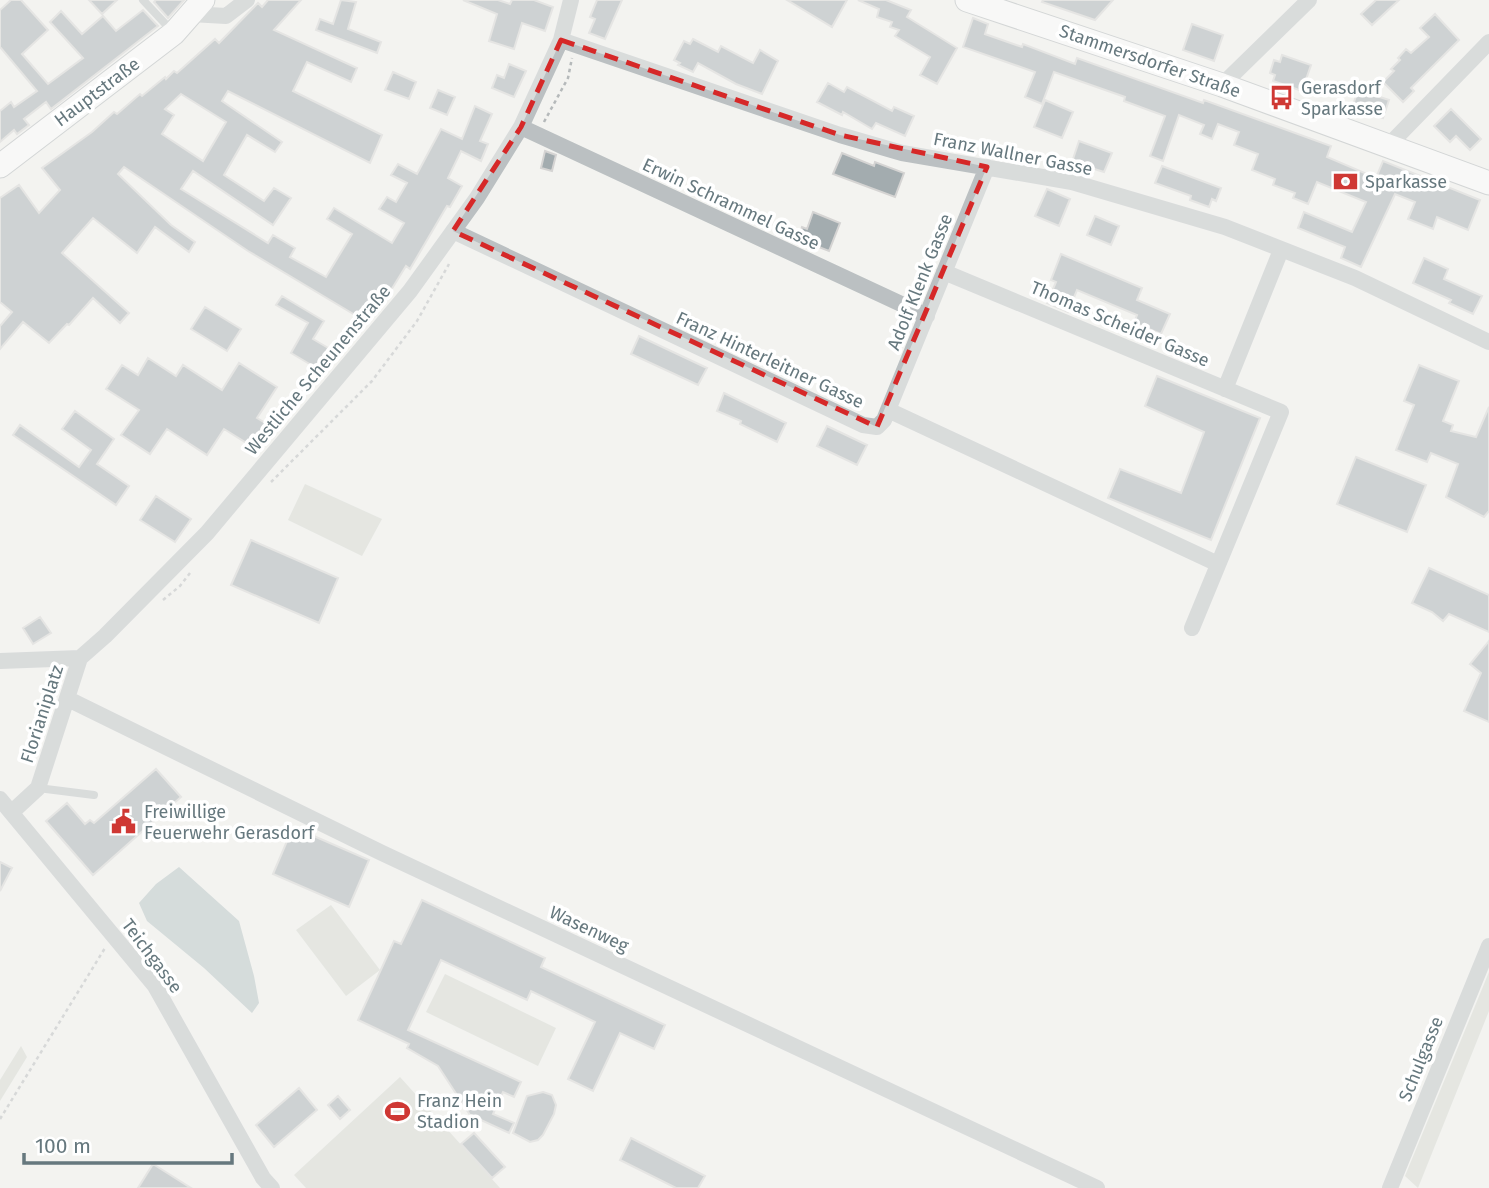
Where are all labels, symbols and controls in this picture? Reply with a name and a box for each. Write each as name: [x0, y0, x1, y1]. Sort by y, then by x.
street label: Stammersdorfer Straße: [1056, 20, 1244, 102]
street label: Hauptstraße: [50, 53, 144, 131]
place label: Gerasdorf Sparkasse: [1301, 77, 1383, 120]
bus stop icon: Gerasdorf Sparkasse: [1267, 84, 1295, 112]
street label: Franz Wallner Gasse: [932, 128, 1094, 180]
street label: Erwin Schrammel Gasse: [639, 153, 823, 255]
bank icon: Sparkasse: [1331, 168, 1359, 196]
place label: Sparkasse: [1365, 171, 1447, 193]
street label: Adolf Klenk Gasse: [883, 211, 957, 353]
street label: Thomas Scheider Gasse: [1027, 276, 1213, 372]
street label: Westliche Scheunenstraße: [240, 281, 396, 459]
street label: Franz Hinterleitner Gasse: [673, 307, 867, 413]
street label: Florianiplatz: [16, 662, 68, 766]
place label: Freiwillige Feuerwehr Gerasdorf: [144, 801, 316, 844]
public building icon: Freiwillige Feuerwehr Gerasdorf: [110, 808, 138, 836]
street label: Wasenweg: [546, 901, 633, 957]
street label: Teichgasse: [117, 914, 187, 998]
street label: Schulgasse: [1394, 1013, 1448, 1105]
place label: Franz Hein Stadion: [417, 1090, 502, 1133]
sports icon: Franz Hein Stadion: [383, 1097, 411, 1125]
scale bar: [24, 1122, 233, 1166]
text: 100 m: [35, 1133, 91, 1159]

